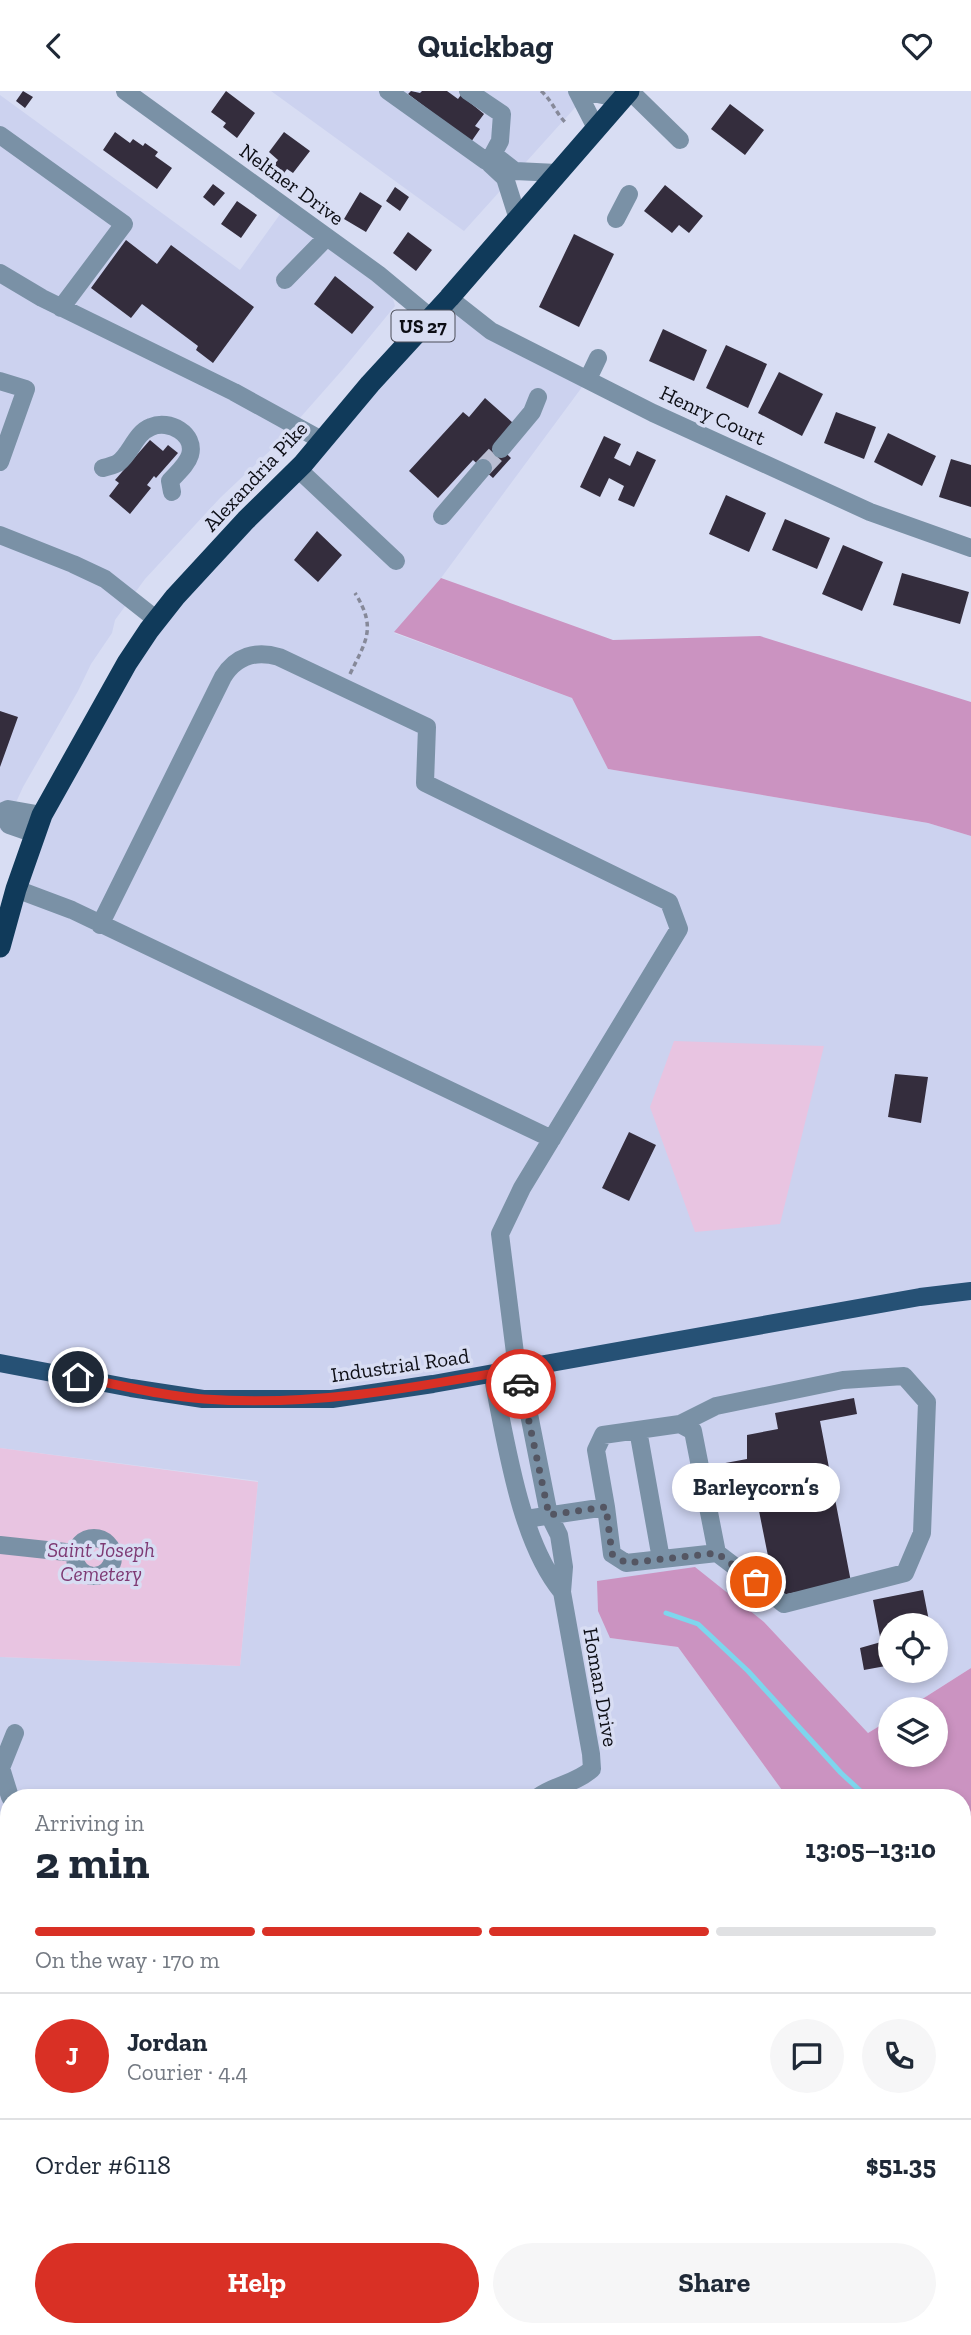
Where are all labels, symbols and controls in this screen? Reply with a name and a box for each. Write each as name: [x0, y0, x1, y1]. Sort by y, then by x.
icon: back: [35, 27, 73, 65]
text: Quickbag: [417, 27, 554, 65]
icon: heart: [898, 27, 936, 65]
street label: Neltner Drive: [235, 138, 349, 230]
road number: US 27: [392, 310, 454, 341]
street label: Henry Court: [656, 380, 770, 450]
street label: Alexandria Pike: [198, 416, 312, 536]
street label: Industrial Road: [329, 1343, 471, 1387]
pin: [48, 1347, 108, 1407]
courier: [486, 1349, 556, 1419]
icon: home: [59, 1358, 97, 1396]
icon: car: [502, 1365, 540, 1403]
callout: Barleycorn’s: [672, 1463, 840, 1512]
text: Barleycorn’s: [693, 1473, 819, 1501]
park label: Saint Joseph Cemetery: [47, 1537, 155, 1586]
pin: [726, 1552, 786, 1612]
icon: bag: [737, 1563, 775, 1601]
map controls: [878, 1613, 948, 1767]
button: locate: [878, 1613, 948, 1683]
street label: Homan Drive: [578, 1625, 624, 1749]
button: layers: [878, 1697, 948, 1767]
text: Arriving in: [35, 1809, 144, 1837]
text: 13:05–13:10: [805, 1833, 936, 1865]
text: 2 min: [35, 1835, 150, 1890]
text: On the way · 170 m: [35, 1946, 220, 1974]
button: chat: [770, 2019, 844, 2093]
button: phone: [862, 2019, 936, 2093]
text: Jordan: [127, 2026, 207, 2058]
text: J: [66, 2040, 78, 2072]
text: Courier · 4.4: [127, 2058, 248, 2086]
text: Order #6118: [35, 2149, 171, 2181]
text: $51.35: [866, 2149, 936, 2181]
button: Help: [35, 2243, 479, 2323]
button: Share: [493, 2243, 936, 2323]

